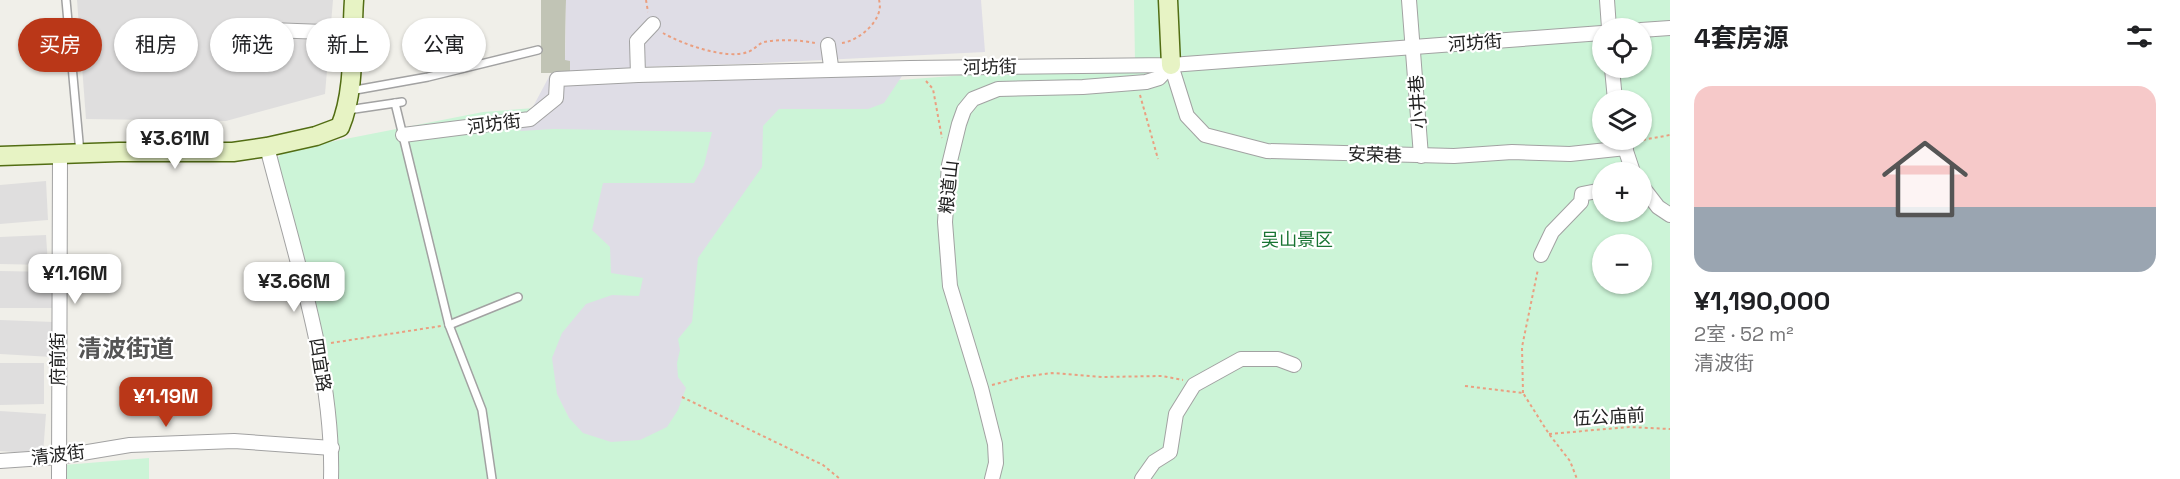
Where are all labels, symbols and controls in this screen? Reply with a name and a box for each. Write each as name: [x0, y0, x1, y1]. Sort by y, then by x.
chip: 买房: [18, 18, 102, 72]
chip: 租房: [114, 18, 198, 72]
chip: 筛选: [210, 18, 294, 72]
chip: 新上: [306, 18, 390, 72]
chip: 公寓: [402, 18, 486, 72]
map controls: [1592, 18, 1652, 294]
button: locate: [1592, 18, 1652, 78]
icon: filters: [2123, 20, 2156, 53]
text: 4套房源: [1694, 21, 1789, 55]
street label: 河坊街: [1447, 29, 1503, 56]
street label: 河坊街: [963, 55, 1017, 78]
street label: 小井巷: [1404, 74, 1431, 130]
button: layers: [1592, 90, 1652, 150]
street label: 河坊街: [466, 109, 522, 138]
pin: ¥3.61M: [126, 119, 224, 170]
text: ¥3.61M: [140, 125, 210, 151]
icon: home: [1871, 125, 1979, 233]
street label: 安荣巷: [1348, 142, 1402, 167]
street label: 粮道山: [934, 159, 963, 215]
button: +: [1592, 162, 1652, 222]
park label: 吴山景区: [1261, 228, 1333, 251]
button: −: [1592, 234, 1652, 294]
pin: ¥1.16M: [26, 254, 124, 305]
text: ¥1.16M: [42, 260, 108, 286]
pin: ¥3.66M: [245, 262, 343, 313]
text: ¥3.66M: [258, 268, 330, 294]
text: ¥1,190,000: [1694, 284, 1830, 318]
text: 2室 · 52 m²: [1694, 321, 1794, 347]
street label: 府前街: [46, 332, 69, 386]
district label: 清波街道: [78, 333, 174, 364]
street label: 四宜路: [305, 336, 336, 393]
text: 清波街: [1694, 350, 1754, 376]
pin: ¥1.19M: [117, 377, 215, 428]
text: ¥1.19M: [133, 383, 199, 409]
street label: 伍公庙前: [1572, 403, 1646, 430]
street label: 清波街: [30, 440, 86, 469]

